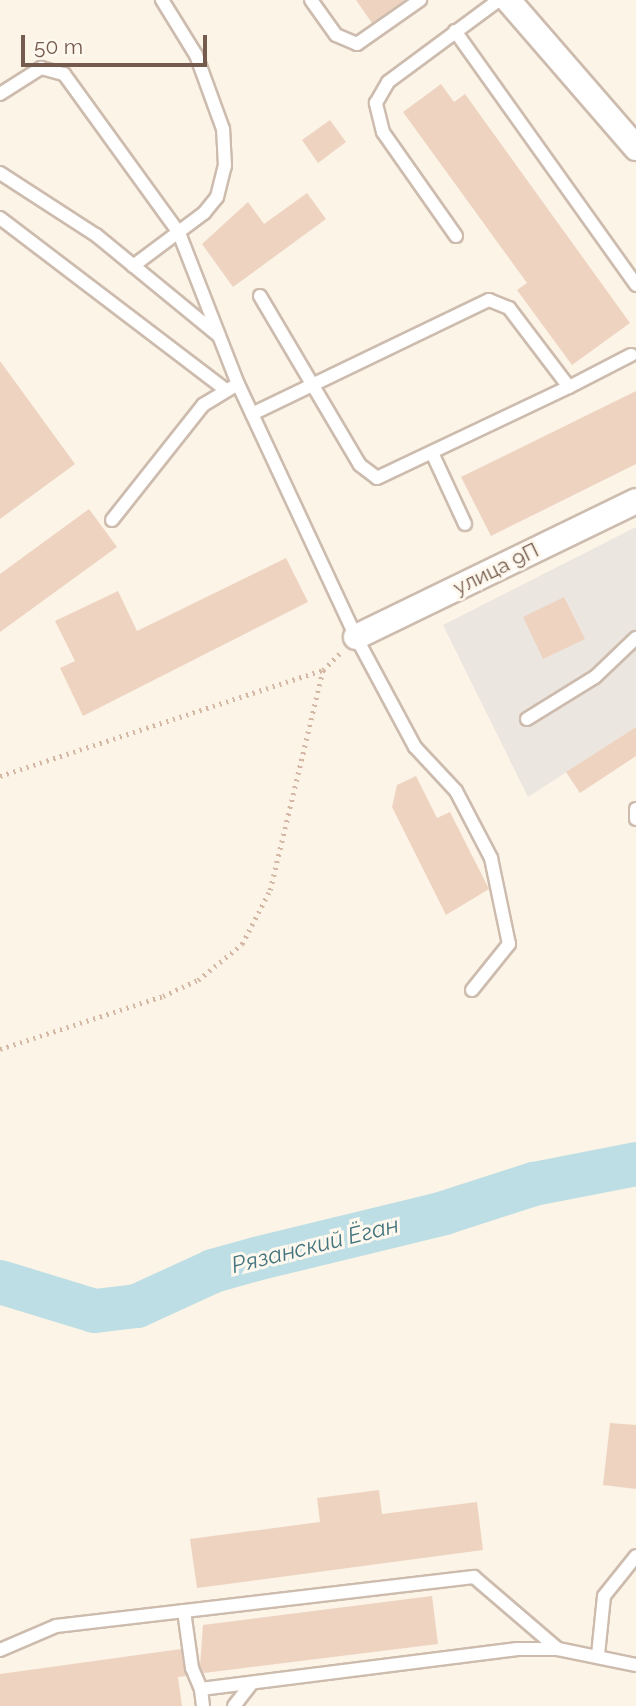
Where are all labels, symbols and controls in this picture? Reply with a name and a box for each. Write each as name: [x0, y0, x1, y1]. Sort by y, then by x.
scale bar: [24, 21, 210, 65]
text: 50 m: [34, 34, 83, 59]
street label: улица 9П: [449, 537, 543, 601]
water label: Рязанский Ёган: [229, 1211, 401, 1279]

